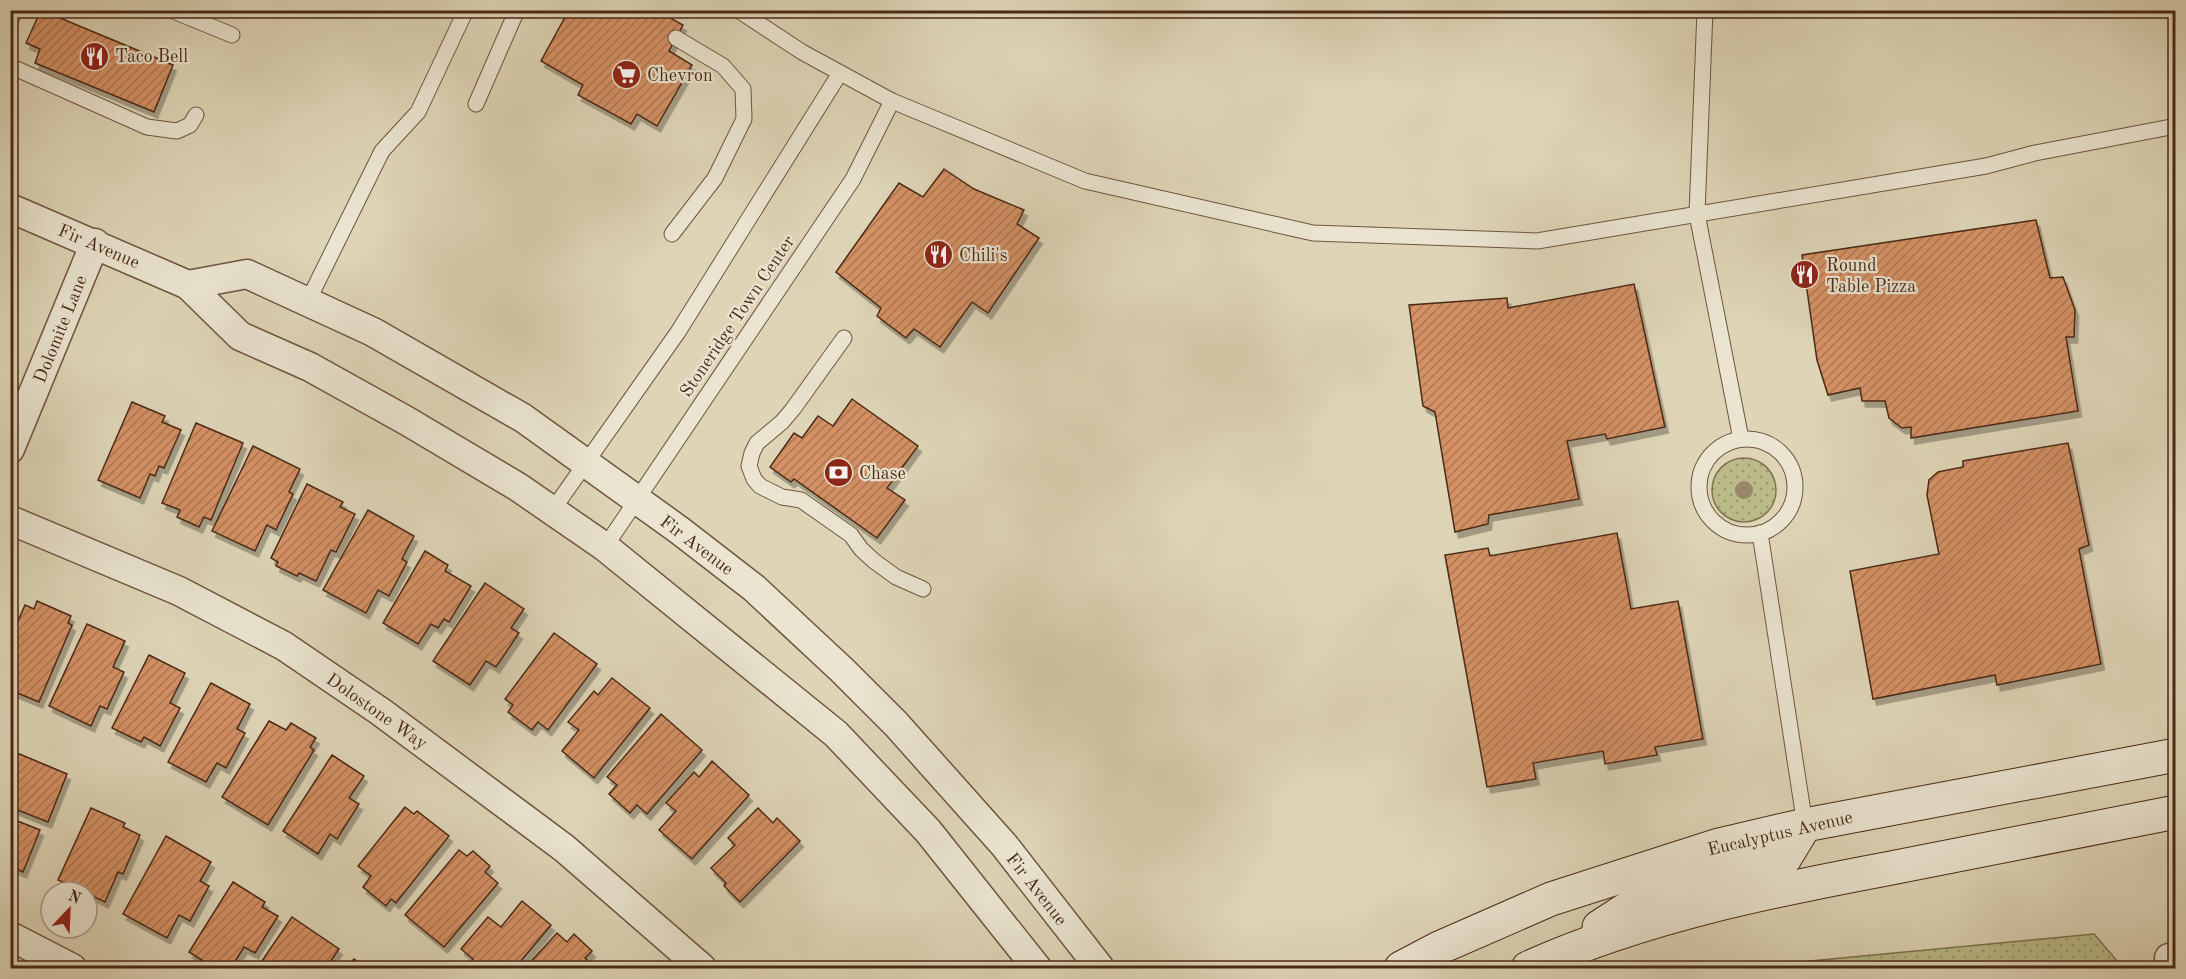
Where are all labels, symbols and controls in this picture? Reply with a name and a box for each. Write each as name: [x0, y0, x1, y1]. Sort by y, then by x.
restaurant icon: Taco Bell: [78, 40, 110, 72]
place label: Taco Bell: [115, 48, 188, 66]
supermarket icon: Chevron: [610, 59, 642, 91]
place label: Chevron: [647, 67, 713, 85]
street label: Fir Avenue: [55, 222, 142, 272]
street label: Stoneridge Town Center: [677, 232, 799, 400]
restaurant icon: Chili's: [922, 239, 954, 271]
place label: Chili's: [959, 247, 1008, 265]
place label: Round Table Pizza: [1826, 257, 1916, 296]
restaurant icon: Round Table Pizza: [1789, 259, 1821, 291]
street label: Dolomite Lane: [31, 273, 91, 386]
bank icon: Chase: [822, 457, 854, 489]
place label: Chase: [859, 465, 906, 483]
street label: Fir Avenue: [656, 513, 736, 579]
street label: Dolostone Way: [323, 670, 431, 754]
street label: Eucalyptus Avenue: [1706, 809, 1855, 859]
street label: Fir Avenue: [1002, 850, 1070, 929]
north arrow: [39, 880, 99, 940]
text: N: [65, 888, 84, 908]

